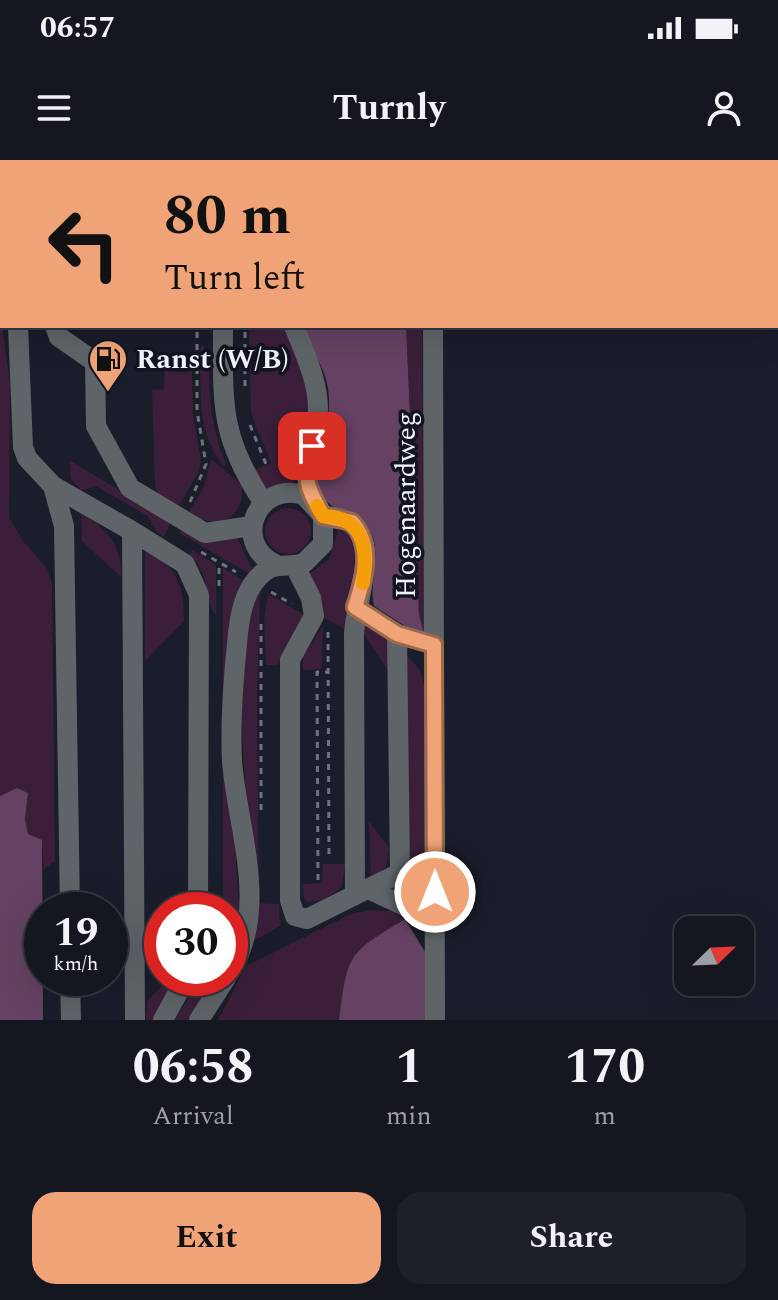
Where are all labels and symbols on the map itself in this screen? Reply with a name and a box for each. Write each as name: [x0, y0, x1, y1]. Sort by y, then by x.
fuel station icon: Ranst (W/B): [87, 338, 129, 393]
place label: Ranst (W/B): [136, 338, 289, 381]
pin: [278, 412, 346, 480]
street label: Hogenaardweg: [385, 412, 428, 598]
position arrow: [393, 850, 477, 934]
speed limit sign: 30: [144, 892, 248, 996]
north arrow: [674, 916, 754, 996]

